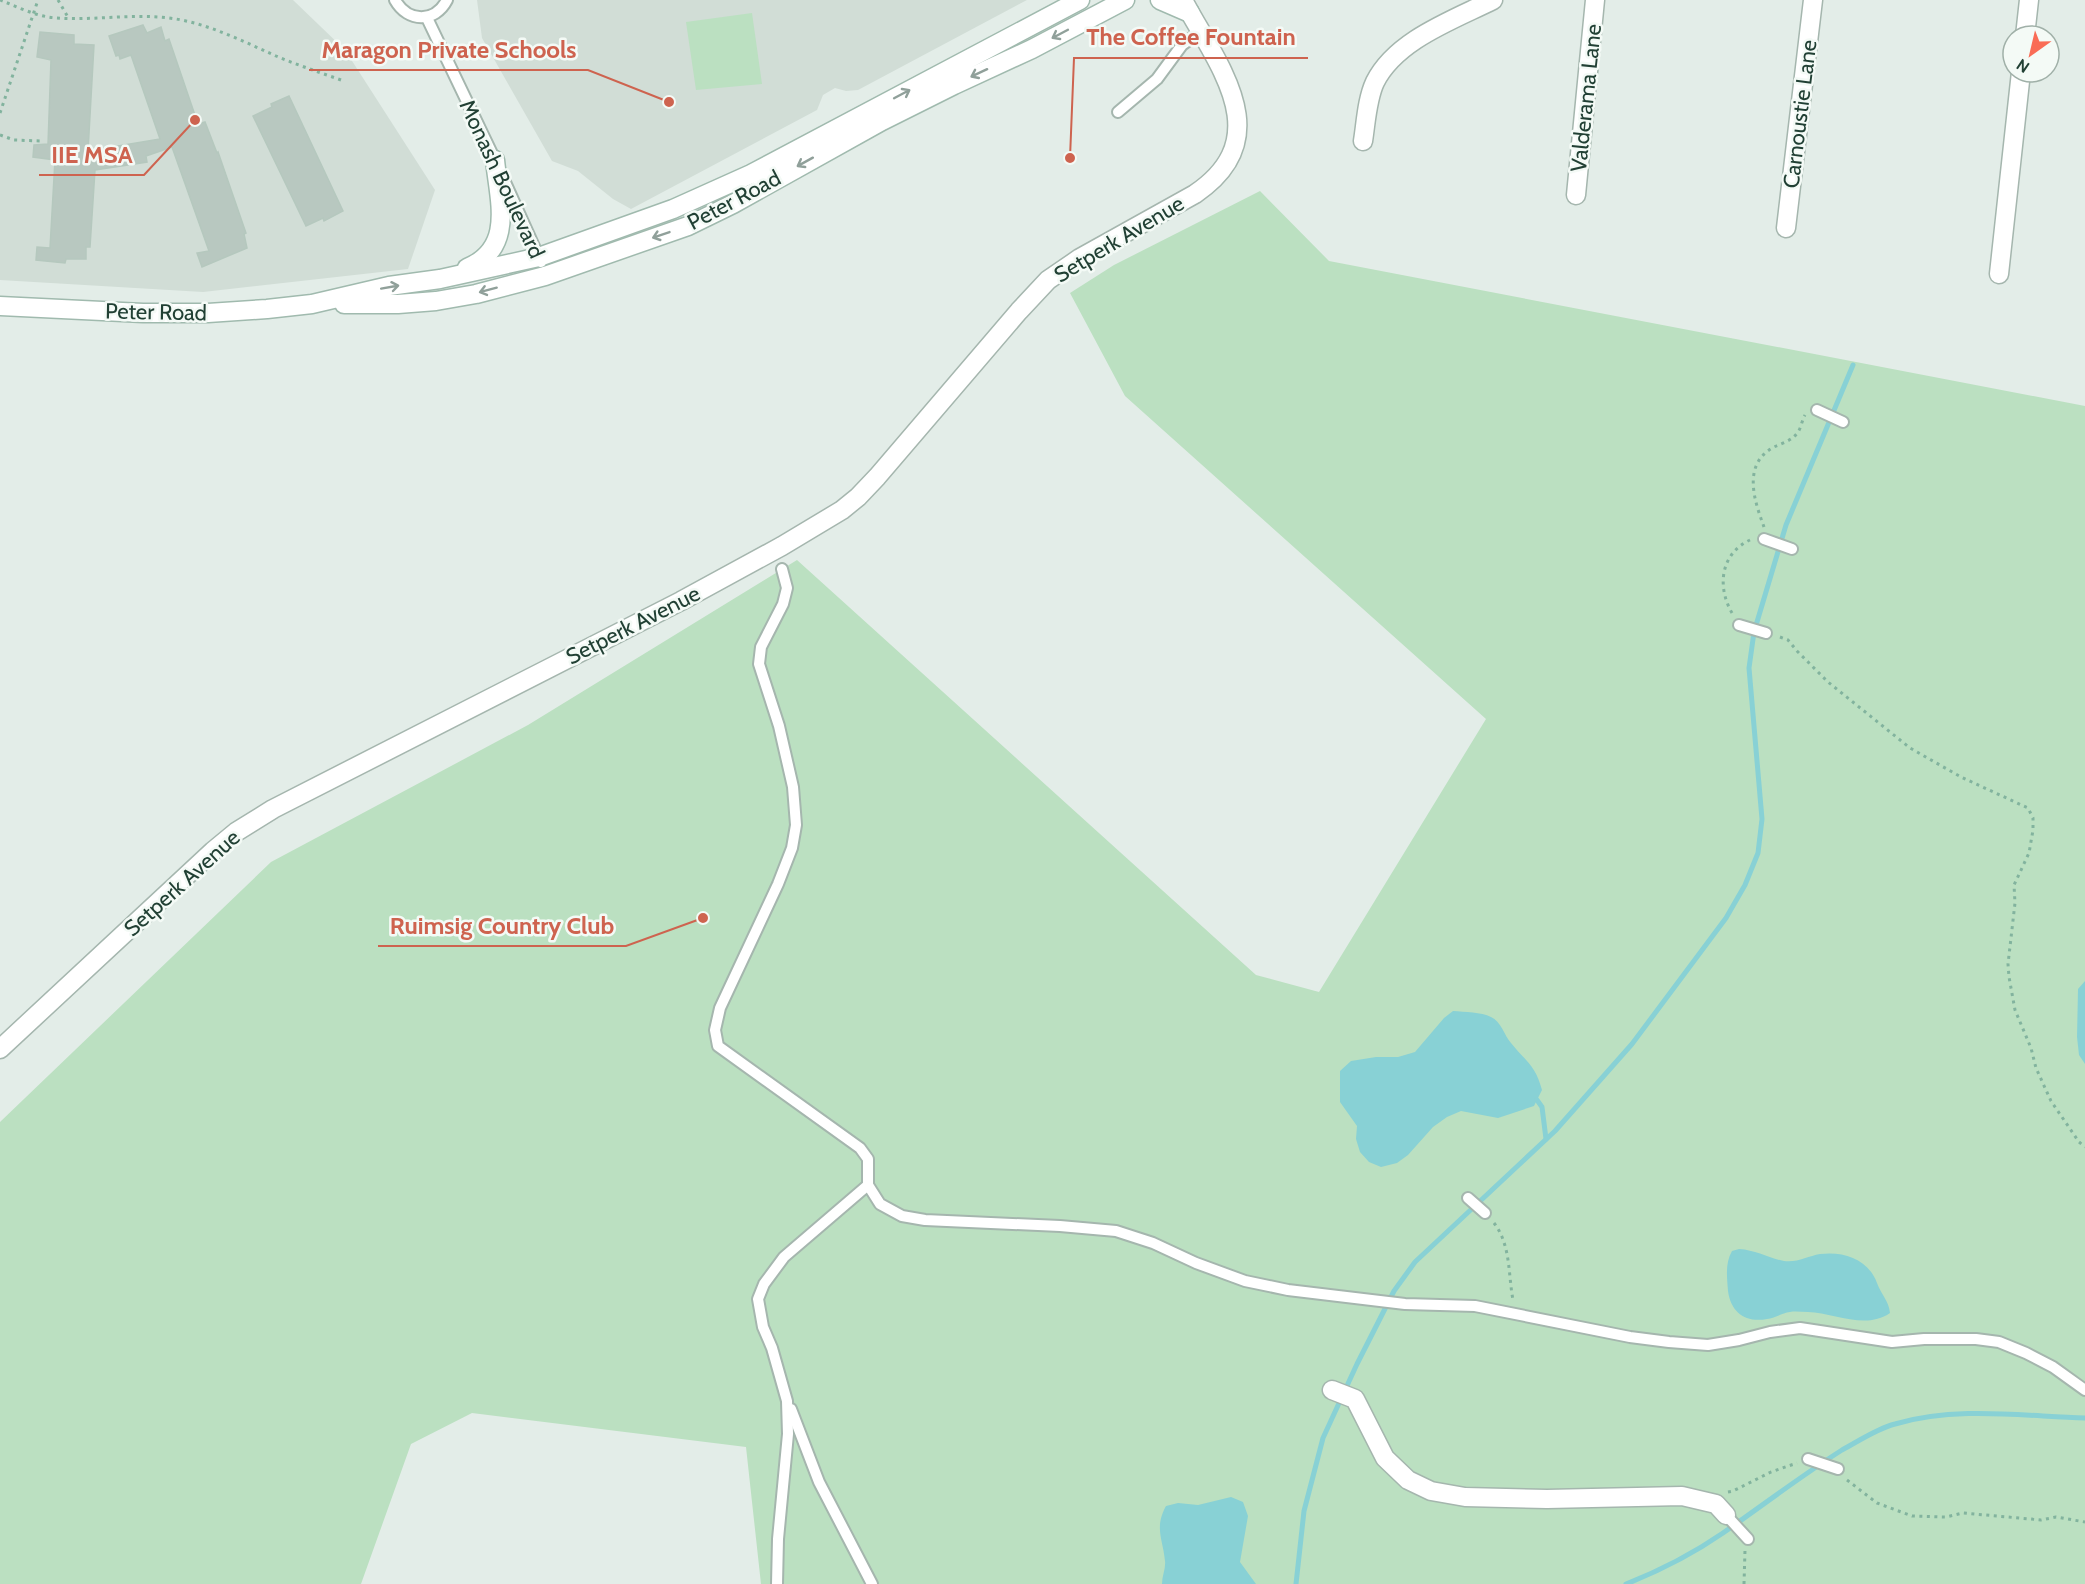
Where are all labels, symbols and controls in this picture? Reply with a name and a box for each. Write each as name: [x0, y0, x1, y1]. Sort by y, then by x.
callout: The Coffee Fountain: [1074, 16, 1308, 58]
text: The Coffee Fountain: [1086, 22, 1296, 51]
street label: Valderama Lane: [1565, 23, 1607, 173]
north arrow: [2001, 24, 2061, 84]
callout: Maragon Private Schools: [309, 28, 588, 70]
one-way arrow: [1052, 28, 1069, 40]
text: Maragon Private Schools: [321, 35, 577, 64]
street label: Carnoustie Lane: [1777, 38, 1823, 190]
text: N: [2013, 55, 2033, 77]
one-way arrow: [970, 68, 988, 80]
one-way arrow: [893, 88, 910, 100]
street label: Monash Boulevard: [453, 95, 551, 263]
callout: IIE MSA: [39, 133, 144, 175]
text: IIE MSA: [51, 140, 133, 169]
one-way arrow: [797, 157, 815, 168]
street label: Peter Road: [683, 164, 785, 236]
street label: Setperk Avenue: [1049, 190, 1189, 288]
one-way arrow: [652, 231, 671, 242]
one-way arrow: [380, 281, 399, 292]
one-way arrow: [479, 285, 498, 297]
street label: Peter Road: [105, 298, 207, 326]
street label: Setperk Avenue: [562, 580, 704, 670]
street label: Setperk Avenue: [119, 824, 245, 942]
callout: Ruimsig Country Club: [378, 904, 626, 946]
text: Ruimsig Country Club: [390, 911, 615, 940]

